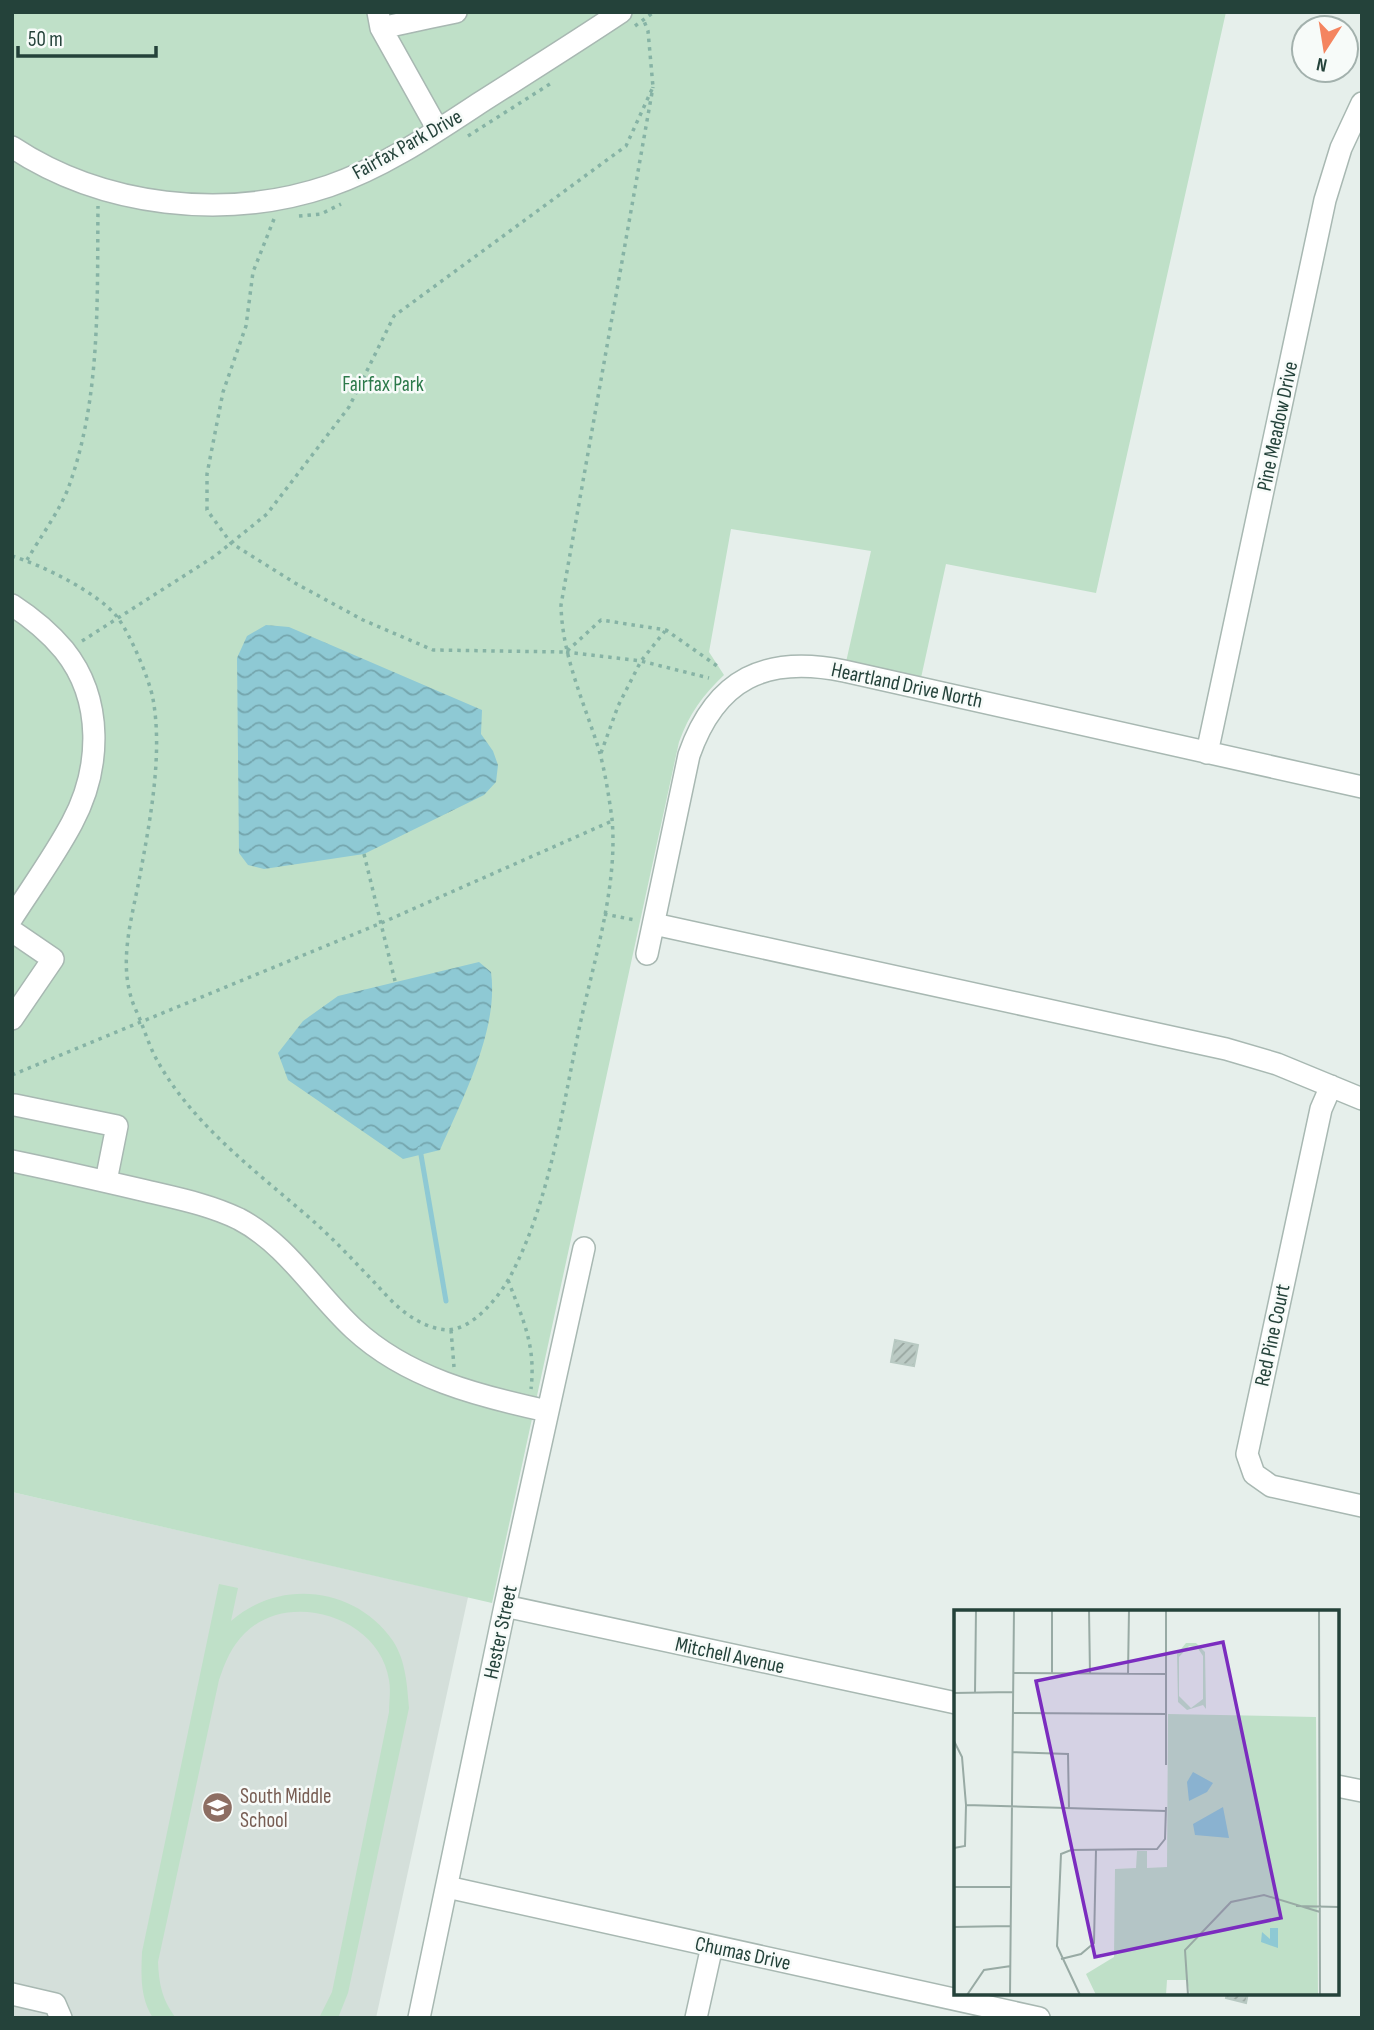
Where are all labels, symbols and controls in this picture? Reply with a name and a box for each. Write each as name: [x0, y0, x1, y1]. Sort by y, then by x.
scale bar: [18, 14, 156, 58]
north arrow: [1290, 14, 1360, 84]
text: 50 m: [28, 27, 63, 52]
text: N: [1314, 52, 1329, 76]
street label: Fairfax Park Drive: [348, 104, 467, 185]
street label: Pine Meadow Drive: [1252, 359, 1303, 493]
park label: Fairfax Park: [342, 372, 424, 397]
street label: Heartland Drive North: [829, 657, 985, 714]
street label: Red Pine Court: [1249, 1282, 1295, 1388]
street label: Hester Street: [478, 1583, 523, 1681]
inset map: [954, 1610, 1339, 1995]
street label: Mitchell Avenue: [673, 1632, 787, 1679]
place label: South Middle School: [240, 1784, 331, 1833]
school or university icon: South Middle School: [200, 1791, 234, 1825]
street label: Chumas Drive: [693, 1931, 793, 1976]

